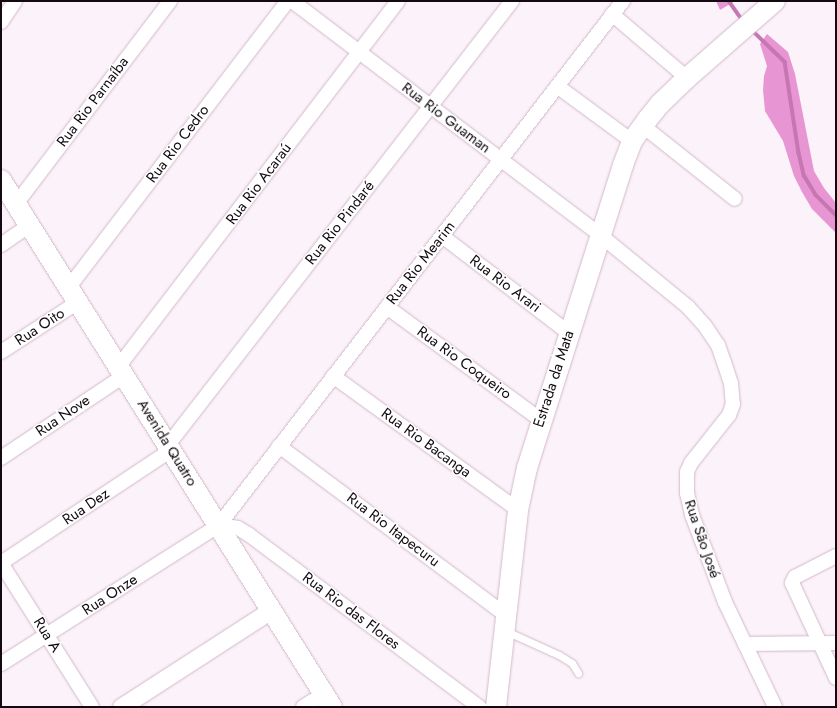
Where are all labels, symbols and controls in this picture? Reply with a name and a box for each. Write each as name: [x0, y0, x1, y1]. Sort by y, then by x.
street label: Rua Rio Parnaíba: [53, 54, 133, 150]
street label: Rua Rio Guaman: [398, 79, 494, 157]
street label: Rua Rio Cedro: [143, 102, 213, 186]
street label: Rua Rio Acaraú: [222, 140, 296, 228]
street label: Rua Rio Pindaré: [302, 178, 378, 268]
street label: Rua Rio Mearim: [383, 218, 459, 308]
street label: Rua Rio Arari: [466, 251, 544, 317]
street label: Rua Oito: [12, 304, 68, 350]
street label: Rua Rio Coqueiro: [413, 323, 515, 403]
street label: Estrada da Mata: [530, 328, 578, 430]
street label: Rua Nove: [32, 391, 94, 441]
street label: Avenida Quatro: [133, 396, 201, 490]
street label: Rua Rio Bacanga: [378, 404, 474, 482]
street label: Rua Dez: [59, 485, 113, 529]
street label: Rua Rio Itapecuru: [343, 489, 443, 571]
street label: Rua São José: [680, 497, 724, 581]
street label: Rua Rio das Flores: [299, 569, 403, 653]
street label: Rua Onze: [79, 571, 141, 619]
street label: Rua A: [29, 614, 65, 656]

